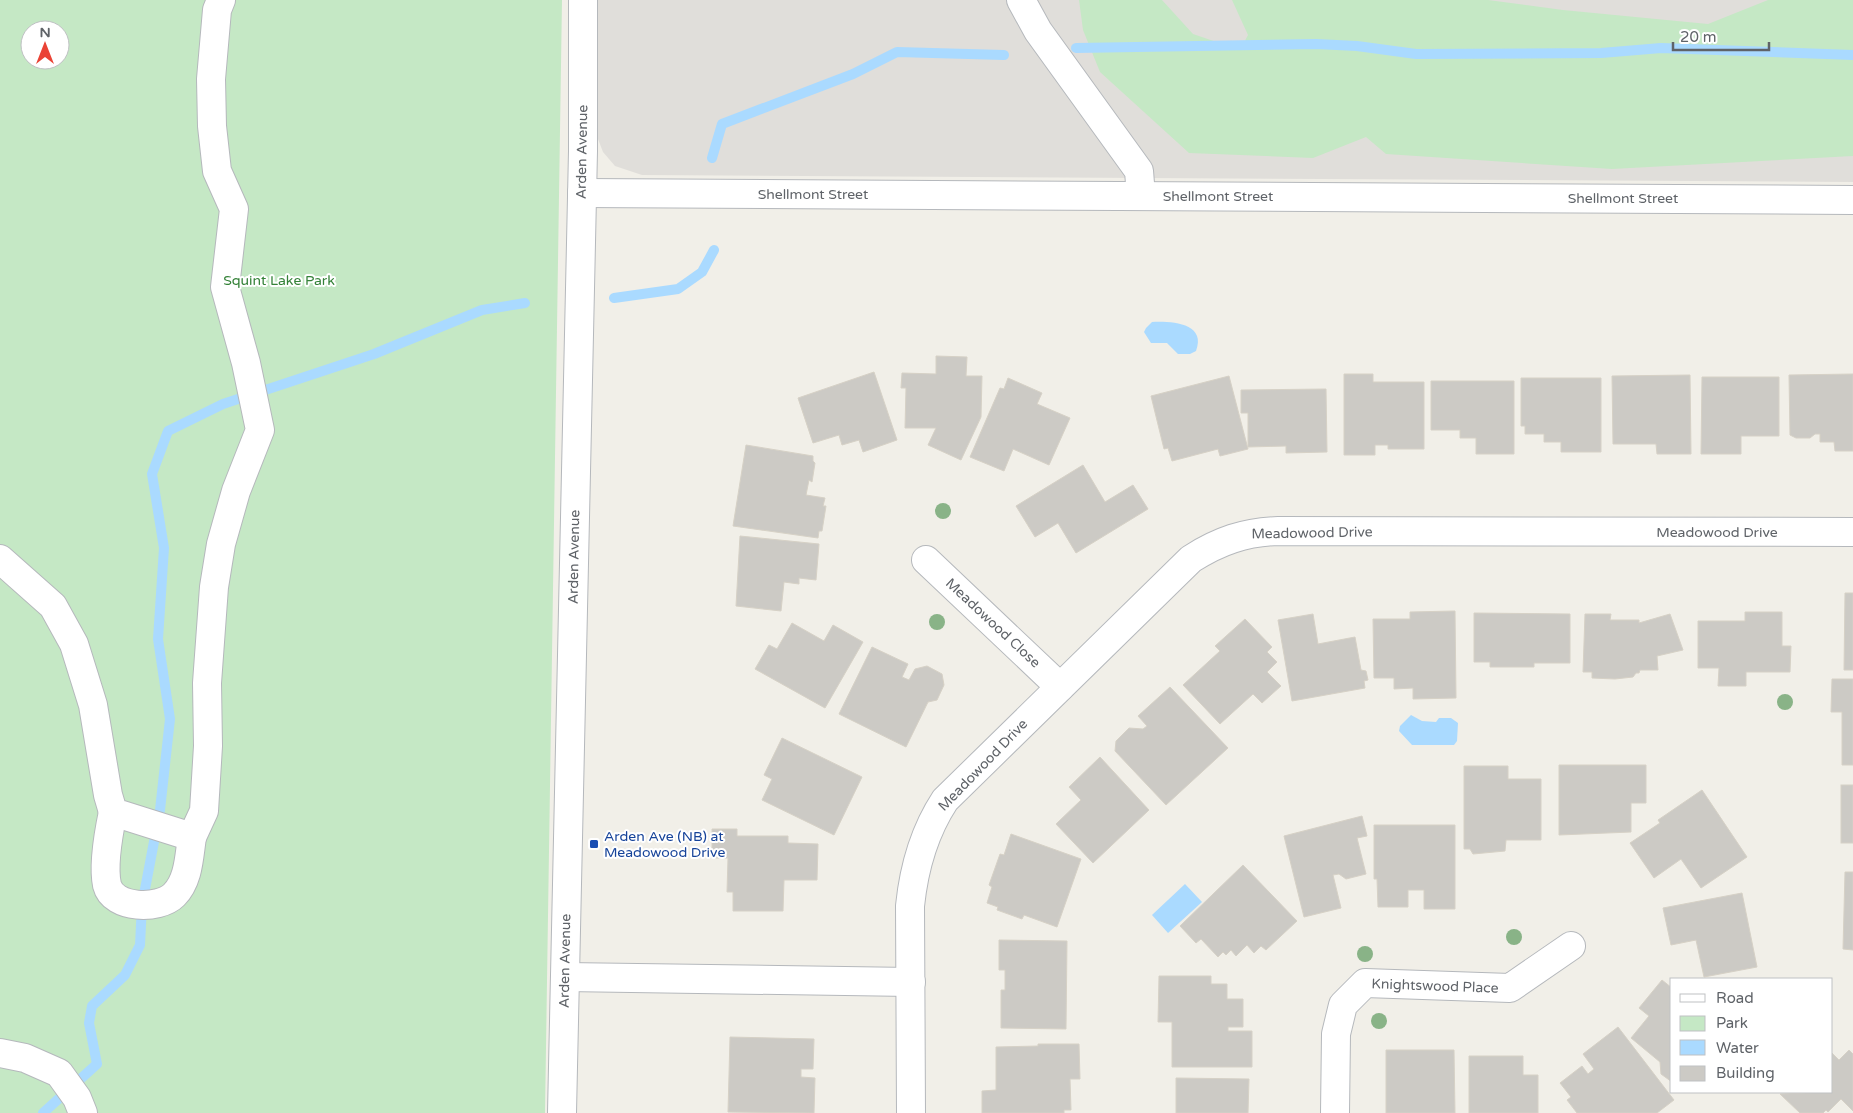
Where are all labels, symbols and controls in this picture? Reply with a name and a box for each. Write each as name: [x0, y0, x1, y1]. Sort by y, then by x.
north arrow: [20, 20, 70, 70]
scale bar: [1673, 20, 1769, 52]
text: N: [39, 24, 51, 41]
text: 20 m: [1680, 28, 1717, 46]
street label: Arden Avenue: [573, 105, 591, 199]
street label: Shellmont Street: [758, 186, 869, 203]
street label: Shellmont Street: [1163, 188, 1274, 205]
street label: Shellmont Street: [1568, 190, 1679, 207]
park label: Squint Lake Park: [223, 272, 335, 289]
street label: Arden Avenue: [565, 510, 583, 604]
street label: Meadowood Drive: [1251, 523, 1373, 543]
street label: Meadowood Drive: [1656, 524, 1778, 541]
street label: Meadowood Close: [942, 575, 1044, 671]
street label: Meadowood Drive: [935, 715, 1031, 815]
place label: Arden Ave (NB) at Meadowood Drive: [604, 828, 725, 861]
marker: Arden Ave (NB) at Meadowood Drive: [588, 838, 600, 850]
street label: Arden Avenue: [556, 914, 574, 1008]
street label: Knightswood Place: [1371, 975, 1499, 997]
legend: [1670, 978, 1833, 1093]
text: Road: [1716, 989, 1754, 1007]
text: Park: [1716, 1014, 1748, 1032]
text: Water: [1716, 1039, 1759, 1057]
text: Building: [1716, 1064, 1775, 1082]

